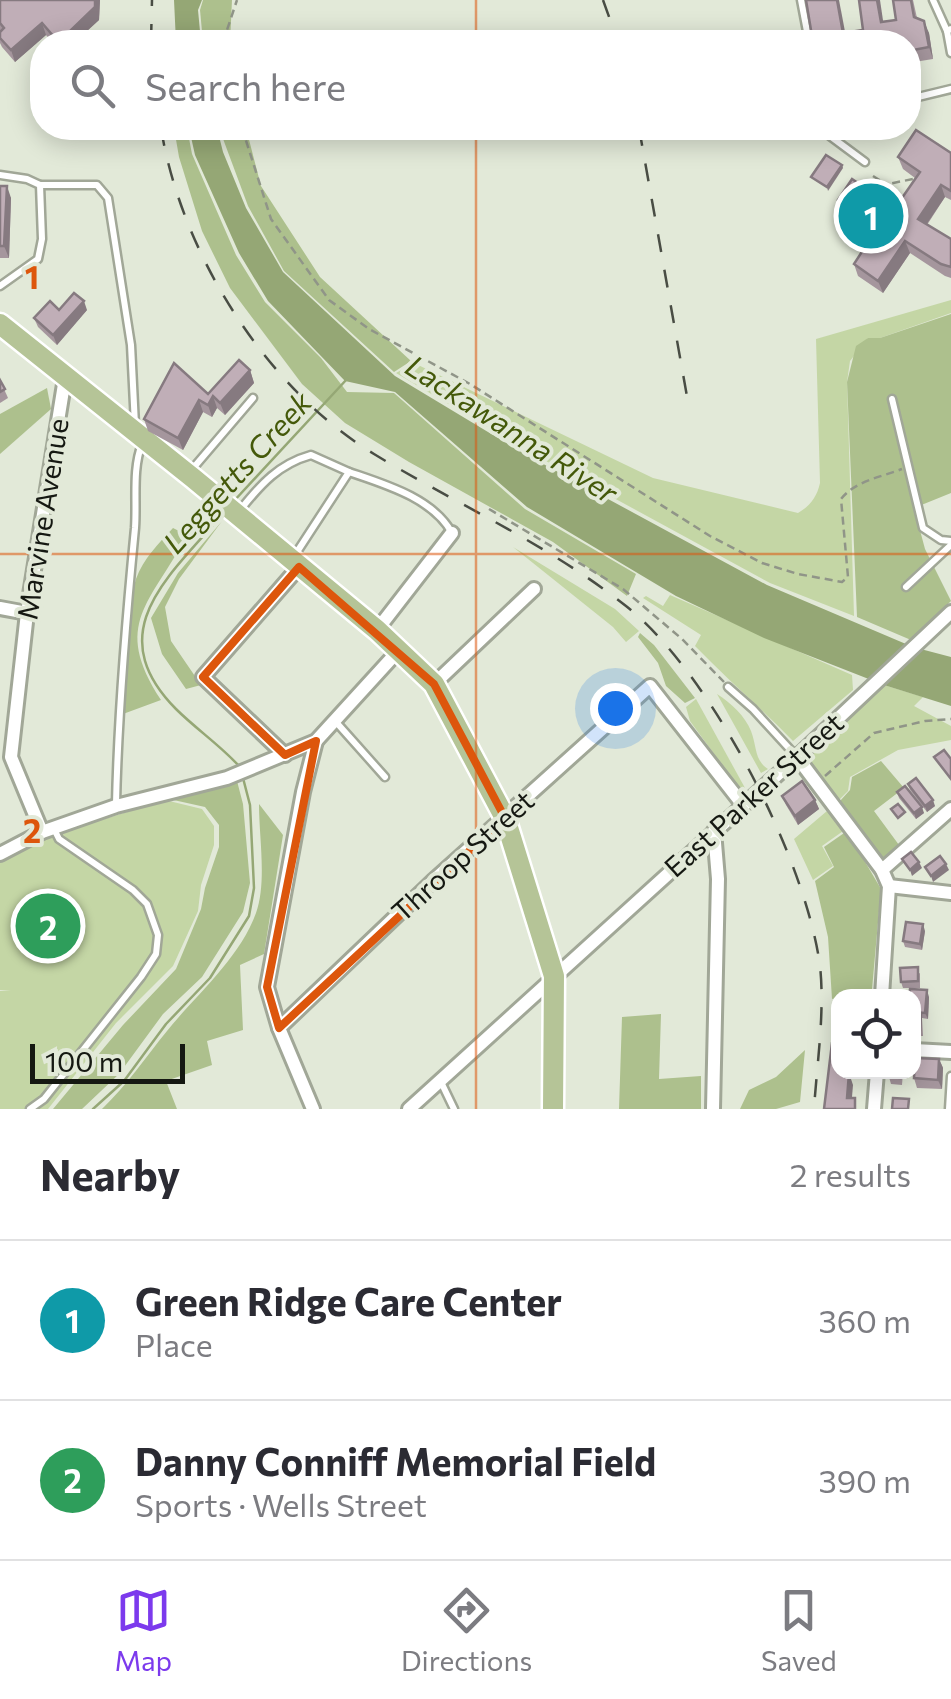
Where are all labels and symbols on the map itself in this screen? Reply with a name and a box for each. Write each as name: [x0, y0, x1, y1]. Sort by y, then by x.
pin: 1: [838, 178, 904, 254]
text: 1: [25, 256, 39, 296]
water label: Lackawanna River: [400, 346, 626, 511]
water label: Leggetts Creek: [154, 382, 319, 560]
street label: Marvine Avenue: [9, 416, 75, 622]
your location: [590, 683, 641, 734]
street label: East Parker Street: [657, 705, 850, 884]
street label: Throop Street: [384, 783, 540, 928]
text: 2: [23, 810, 41, 850]
pin: 2: [15, 888, 80, 964]
scale bar: [30, 1039, 185, 1084]

